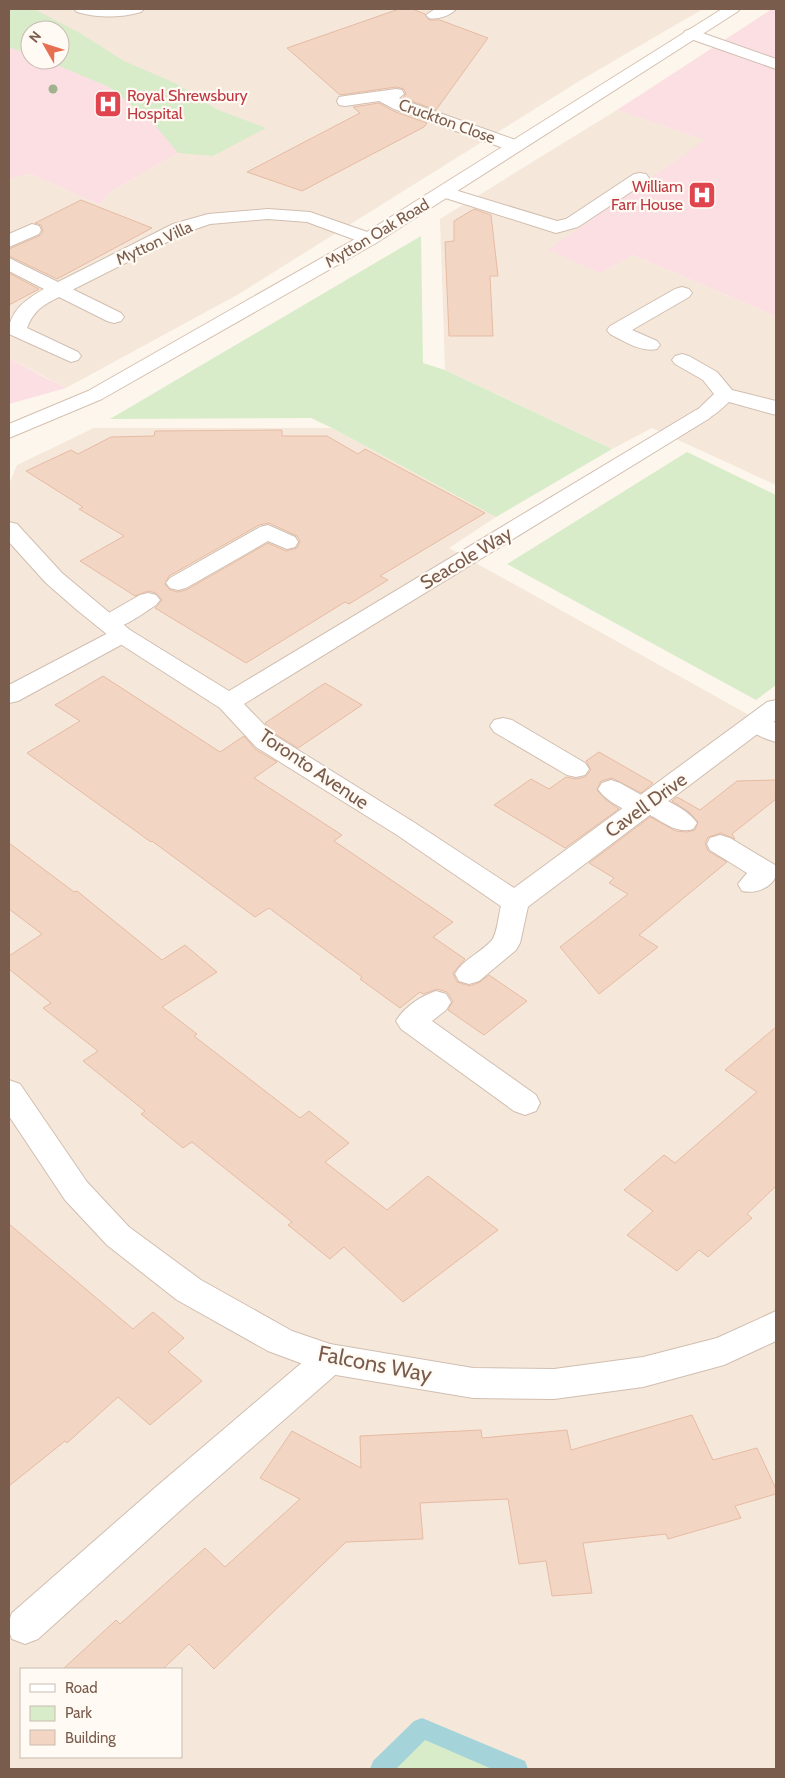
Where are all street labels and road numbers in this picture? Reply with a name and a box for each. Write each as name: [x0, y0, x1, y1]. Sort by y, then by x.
street label: Cruckton Close: [396, 95, 498, 147]
street label: Mytton Oak Road: [321, 194, 433, 272]
street label: Mytton Villa: [113, 217, 195, 269]
street label: Seacole Way: [416, 521, 516, 594]
street label: Toronto Avenue: [255, 724, 373, 814]
street label: Cavell Drive: [601, 768, 692, 842]
street label: Falcons Way: [316, 1340, 434, 1388]

